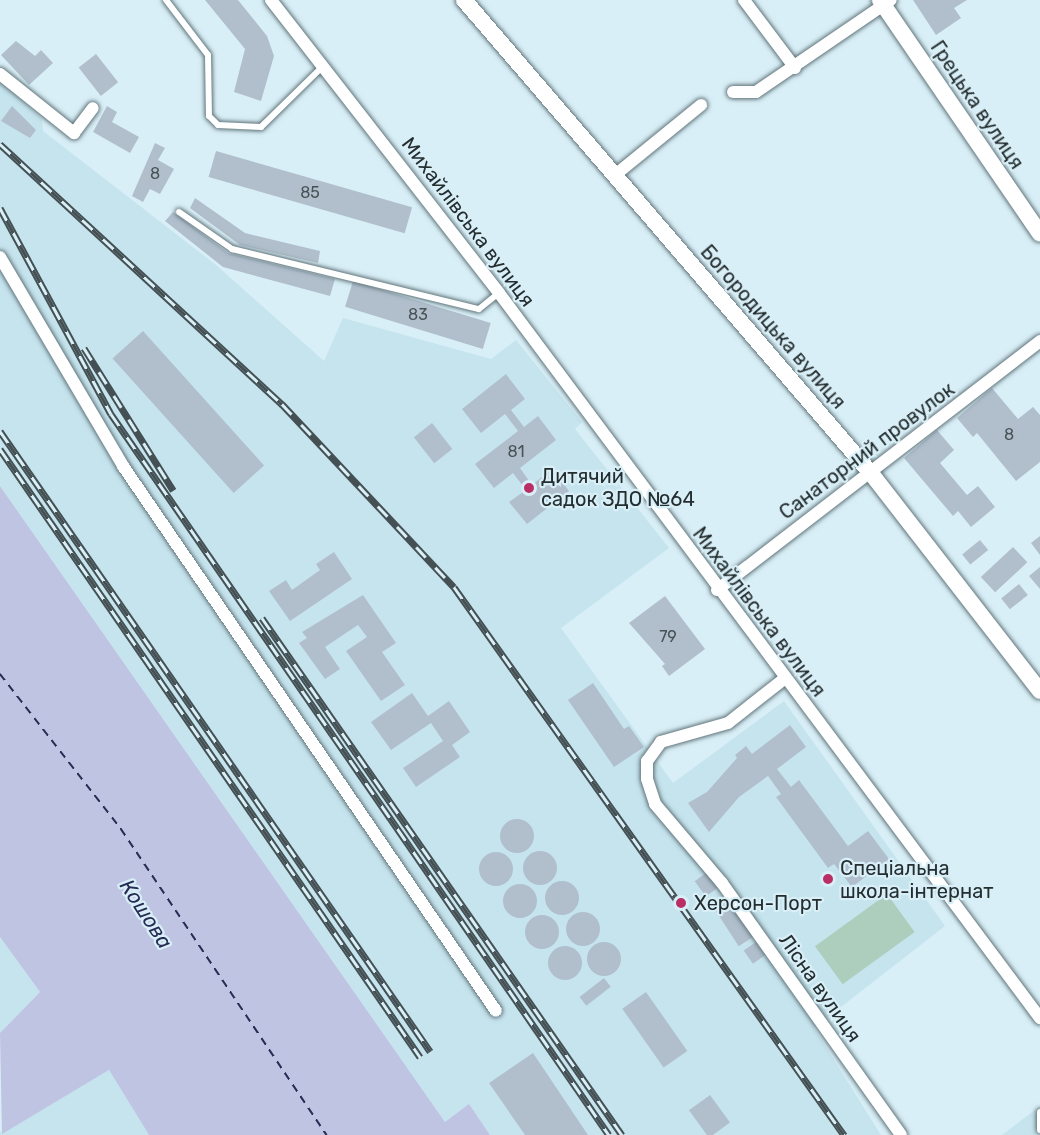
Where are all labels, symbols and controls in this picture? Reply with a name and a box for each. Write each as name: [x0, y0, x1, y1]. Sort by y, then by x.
street label: Грецька вулиця: [925, 36, 1029, 174]
street label: Михайлівська вулиця: [396, 133, 540, 311]
house number: 8: [150, 164, 160, 184]
house number: 85: [300, 183, 320, 203]
street label: Богородицька вулиця: [695, 240, 851, 414]
house number: 83: [408, 305, 428, 325]
street label: Санаторний провулок: [775, 377, 959, 525]
house number: 8: [1004, 425, 1014, 445]
house number: 81: [507, 442, 525, 462]
place label: Дитячий садок ЗДО №64: [541, 464, 695, 511]
marker: Дитячий садок ЗДО №64: [522, 481, 536, 495]
street label: Михайлівська вулиця: [687, 523, 831, 701]
house number: 79: [659, 627, 677, 647]
place label: Спеціальна школа-інтернат: [840, 856, 993, 903]
marker: Спеціальна школа-інтернат: [821, 872, 835, 886]
water label: Кошова: [114, 875, 178, 953]
place label: Херсон-Порт: [694, 891, 822, 915]
marker: Херсон-Порт: [672, 894, 690, 912]
street label: Лісна вулиця: [774, 929, 866, 1047]

